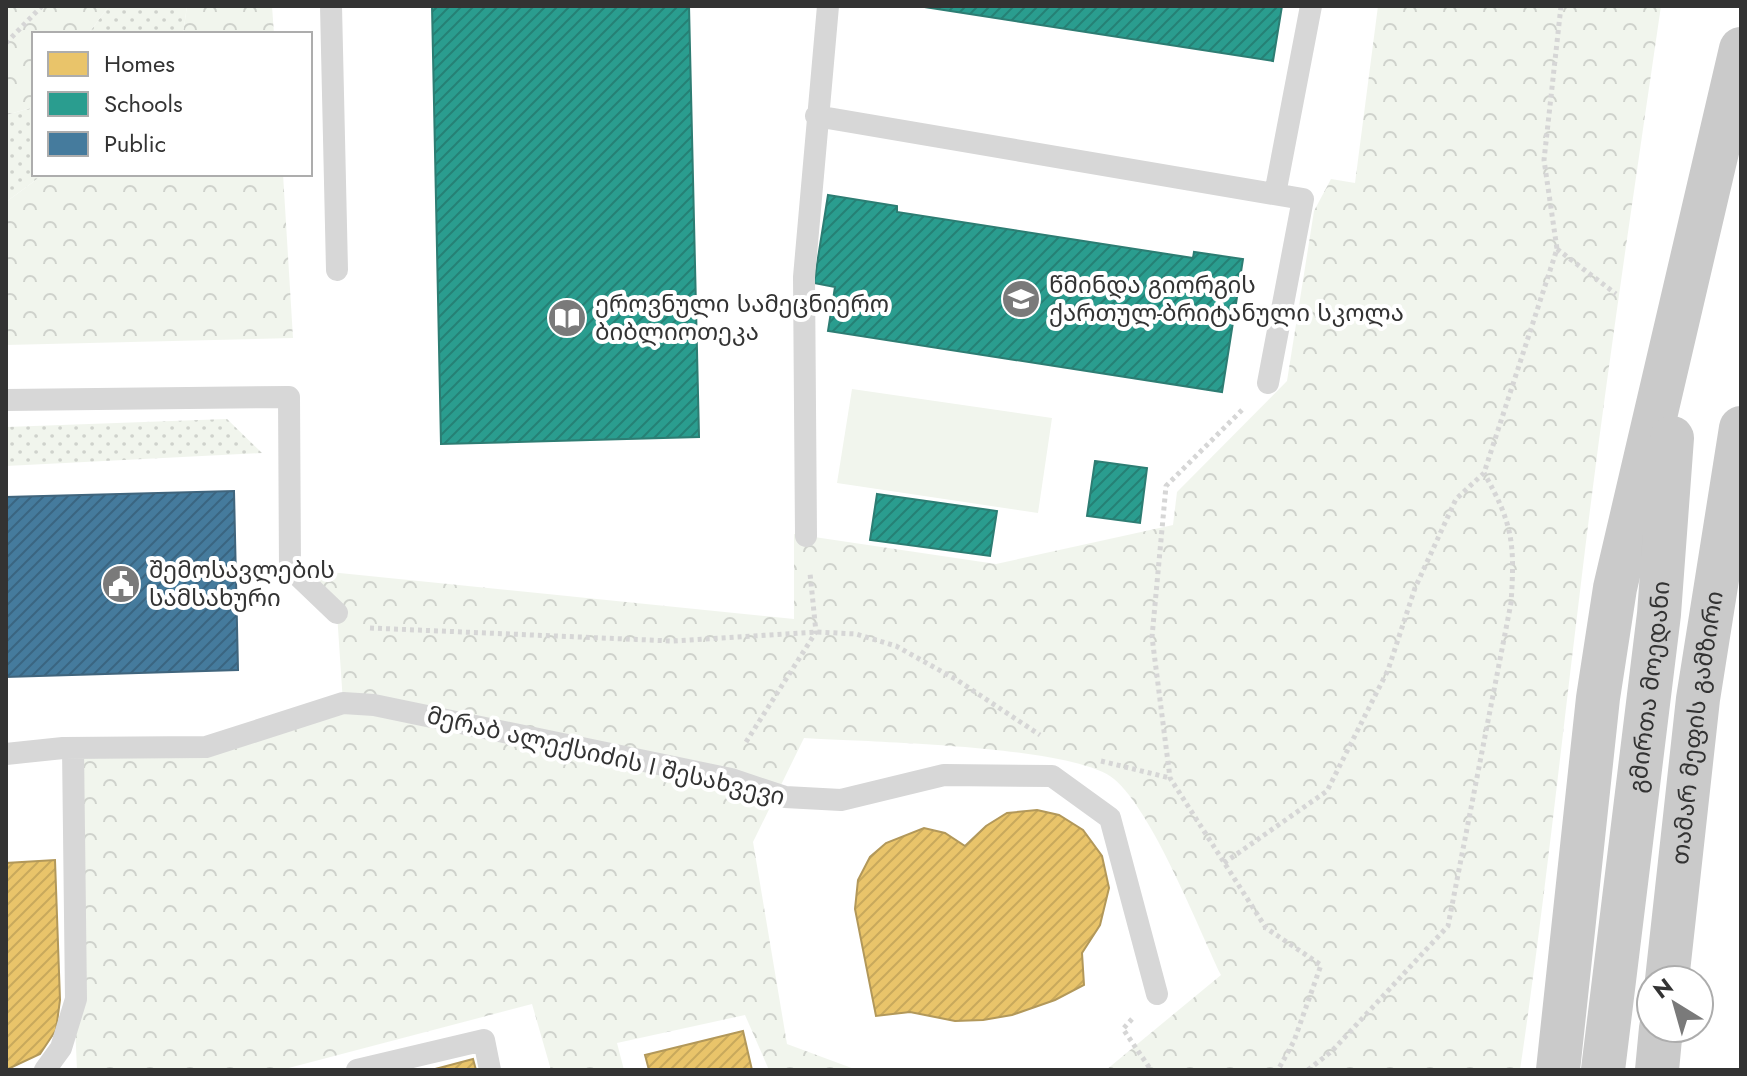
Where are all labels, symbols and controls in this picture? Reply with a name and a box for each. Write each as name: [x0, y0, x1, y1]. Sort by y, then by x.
legend: [32, 32, 312, 176]
text: Homes: [104, 46, 175, 81]
text: Schools: [104, 86, 183, 121]
text: Public: [104, 126, 166, 161]
place label: წმინდა გიორგის ქართულ-ბრიტანული სკოლა: [1049, 267, 1404, 330]
school or university icon: წმინდა გიორგის ქართულ-ბრიტანული სკოლა: [1000, 278, 1042, 320]
place label: ეროვნული სამეცნიერო ბიბლიოთეკა: [595, 286, 889, 349]
library icon: ეროვნული სამეცნიერო ბიბლიოთეკა: [546, 297, 588, 339]
place label: შემოსავლების სამსახური: [149, 552, 335, 615]
public building icon: შემოსავლების სამსახური: [100, 563, 142, 605]
street label: გმირთა მოედანი: [1619, 580, 1678, 795]
street label: თამარ მეფის გამზირი: [1662, 588, 1732, 867]
street label: მერაბ ალექსიძის I შესახვევი: [424, 697, 789, 814]
north arrow: [1635, 964, 1715, 1044]
text: N: [1646, 970, 1680, 1006]

